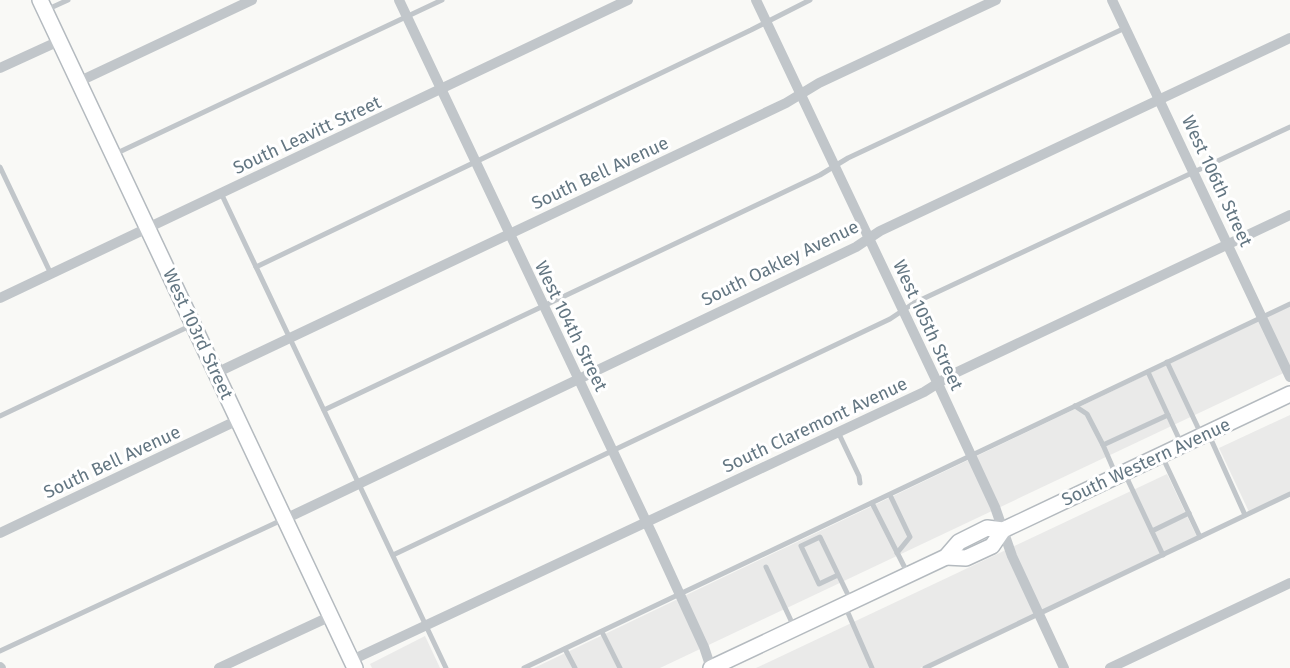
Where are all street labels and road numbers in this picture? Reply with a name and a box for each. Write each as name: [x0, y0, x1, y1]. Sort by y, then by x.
street label: South Leavitt Street: [229, 91, 385, 179]
street label: West 106th Street: [1177, 112, 1257, 251]
street label: South Bell Avenue: [528, 132, 672, 214]
street label: South Oakley Avenue: [698, 215, 862, 311]
street label: West 105th Street: [888, 256, 968, 394]
street label: West 104th Street: [530, 257, 612, 395]
street label: West 103rd Street: [158, 265, 238, 403]
street label: South Claremont Avenue: [719, 373, 911, 477]
street label: South Western Avenue: [1058, 413, 1234, 511]
street label: South Bell Avenue: [40, 421, 184, 503]

